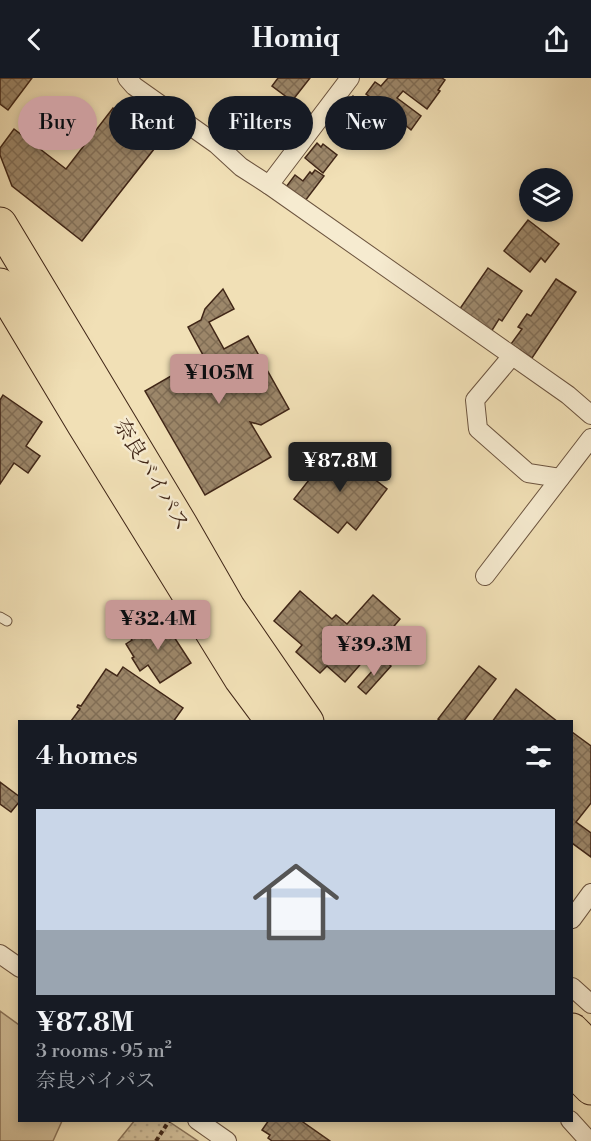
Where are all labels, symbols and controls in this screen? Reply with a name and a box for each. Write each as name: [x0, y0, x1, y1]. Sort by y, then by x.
text: Homiq: [251, 22, 340, 56]
icon: back: [18, 23, 51, 56]
icon: share: [540, 23, 573, 56]
chip: Buy: [18, 96, 97, 150]
chip: Rent: [109, 96, 196, 150]
chip: Filters: [208, 96, 313, 150]
chip: New: [325, 96, 407, 150]
map controls: [519, 168, 573, 222]
button: layers: [519, 168, 573, 222]
pin: ¥105M: [177, 354, 261, 405]
text: ¥105M: [184, 361, 254, 386]
street label: 奈良バイパス: [108, 414, 194, 536]
pin: ¥87.8M: [291, 442, 389, 493]
text: ¥87.8M: [302, 449, 378, 474]
pin: ¥32.4M: [109, 600, 207, 651]
text: ¥32.4M: [119, 607, 197, 632]
pin: ¥39.3M: [325, 626, 423, 677]
text: ¥39.3M: [336, 633, 412, 658]
text: 4 homes: [36, 740, 138, 772]
icon: filters: [522, 740, 555, 773]
icon: home: [242, 848, 350, 956]
text: ¥87.8M: [36, 1007, 134, 1039]
text: 3 rooms · 95 m²: [36, 1039, 172, 1064]
text: 奈良バイパス: [36, 1069, 156, 1094]

